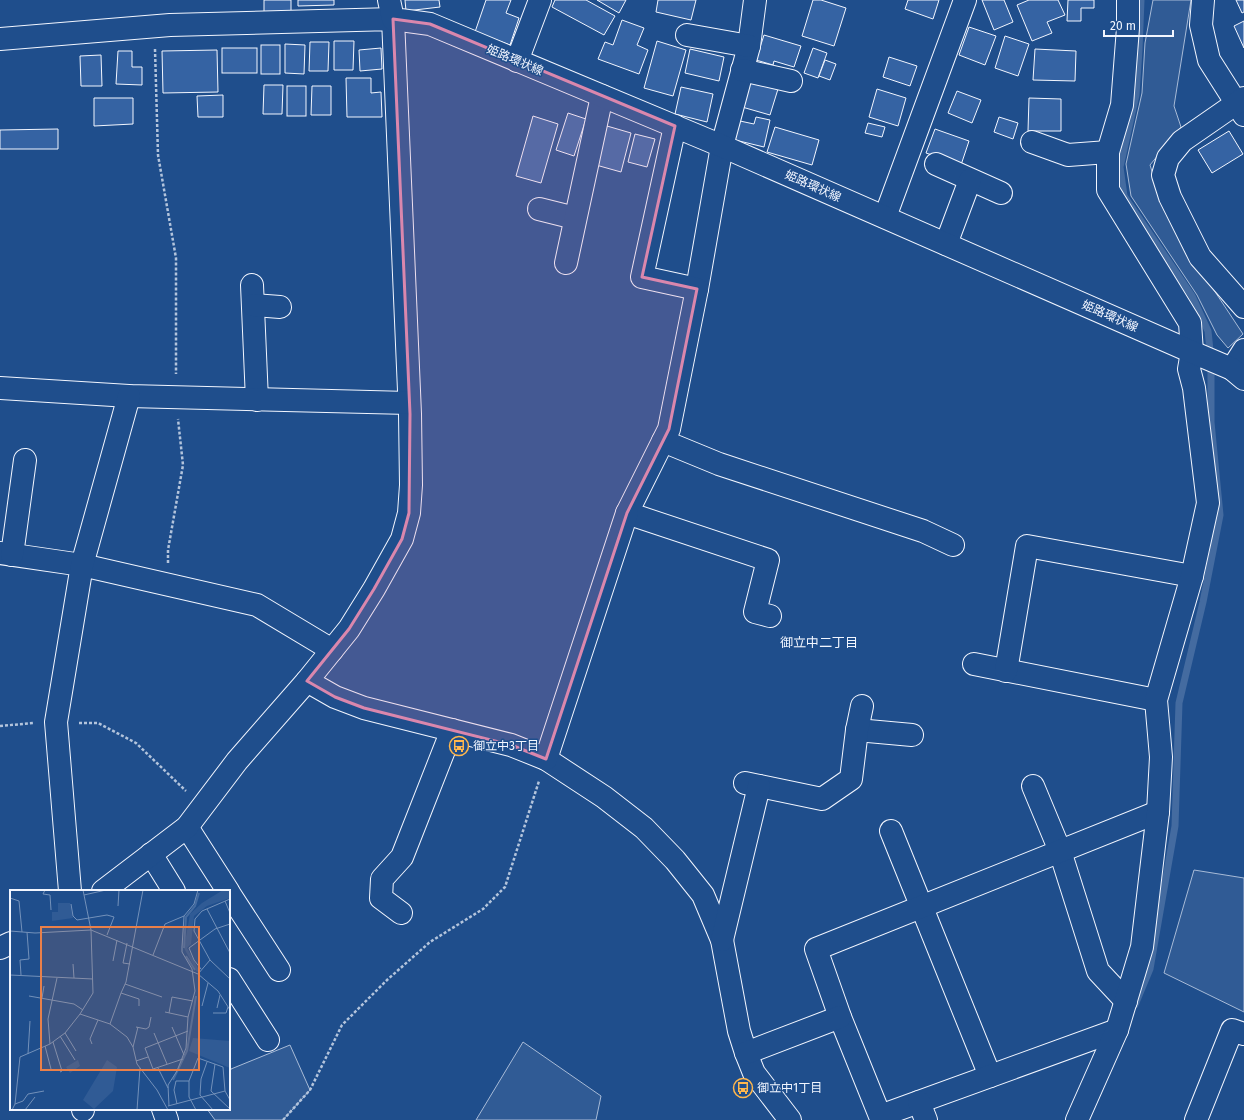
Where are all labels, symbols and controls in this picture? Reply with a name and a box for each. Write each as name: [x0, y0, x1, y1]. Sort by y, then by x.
scale bar: [1104, 12, 1173, 38]
text: 20 m: [1110, 19, 1136, 33]
street label: 姫路環状線: [485, 42, 545, 78]
street label: 姫路環状線: [783, 167, 843, 205]
street label: 姫路環状線: [1080, 297, 1140, 335]
district label: 御立中二丁目: [780, 635, 858, 650]
bus stop icon: 御立中3丁目: [448, 735, 470, 757]
place label: 御立中3丁目: [473, 739, 539, 753]
inset map: [10, 890, 230, 1110]
bus stop icon: 御立中1丁目: [732, 1077, 754, 1099]
place label: 御立中1丁目: [757, 1081, 822, 1095]

